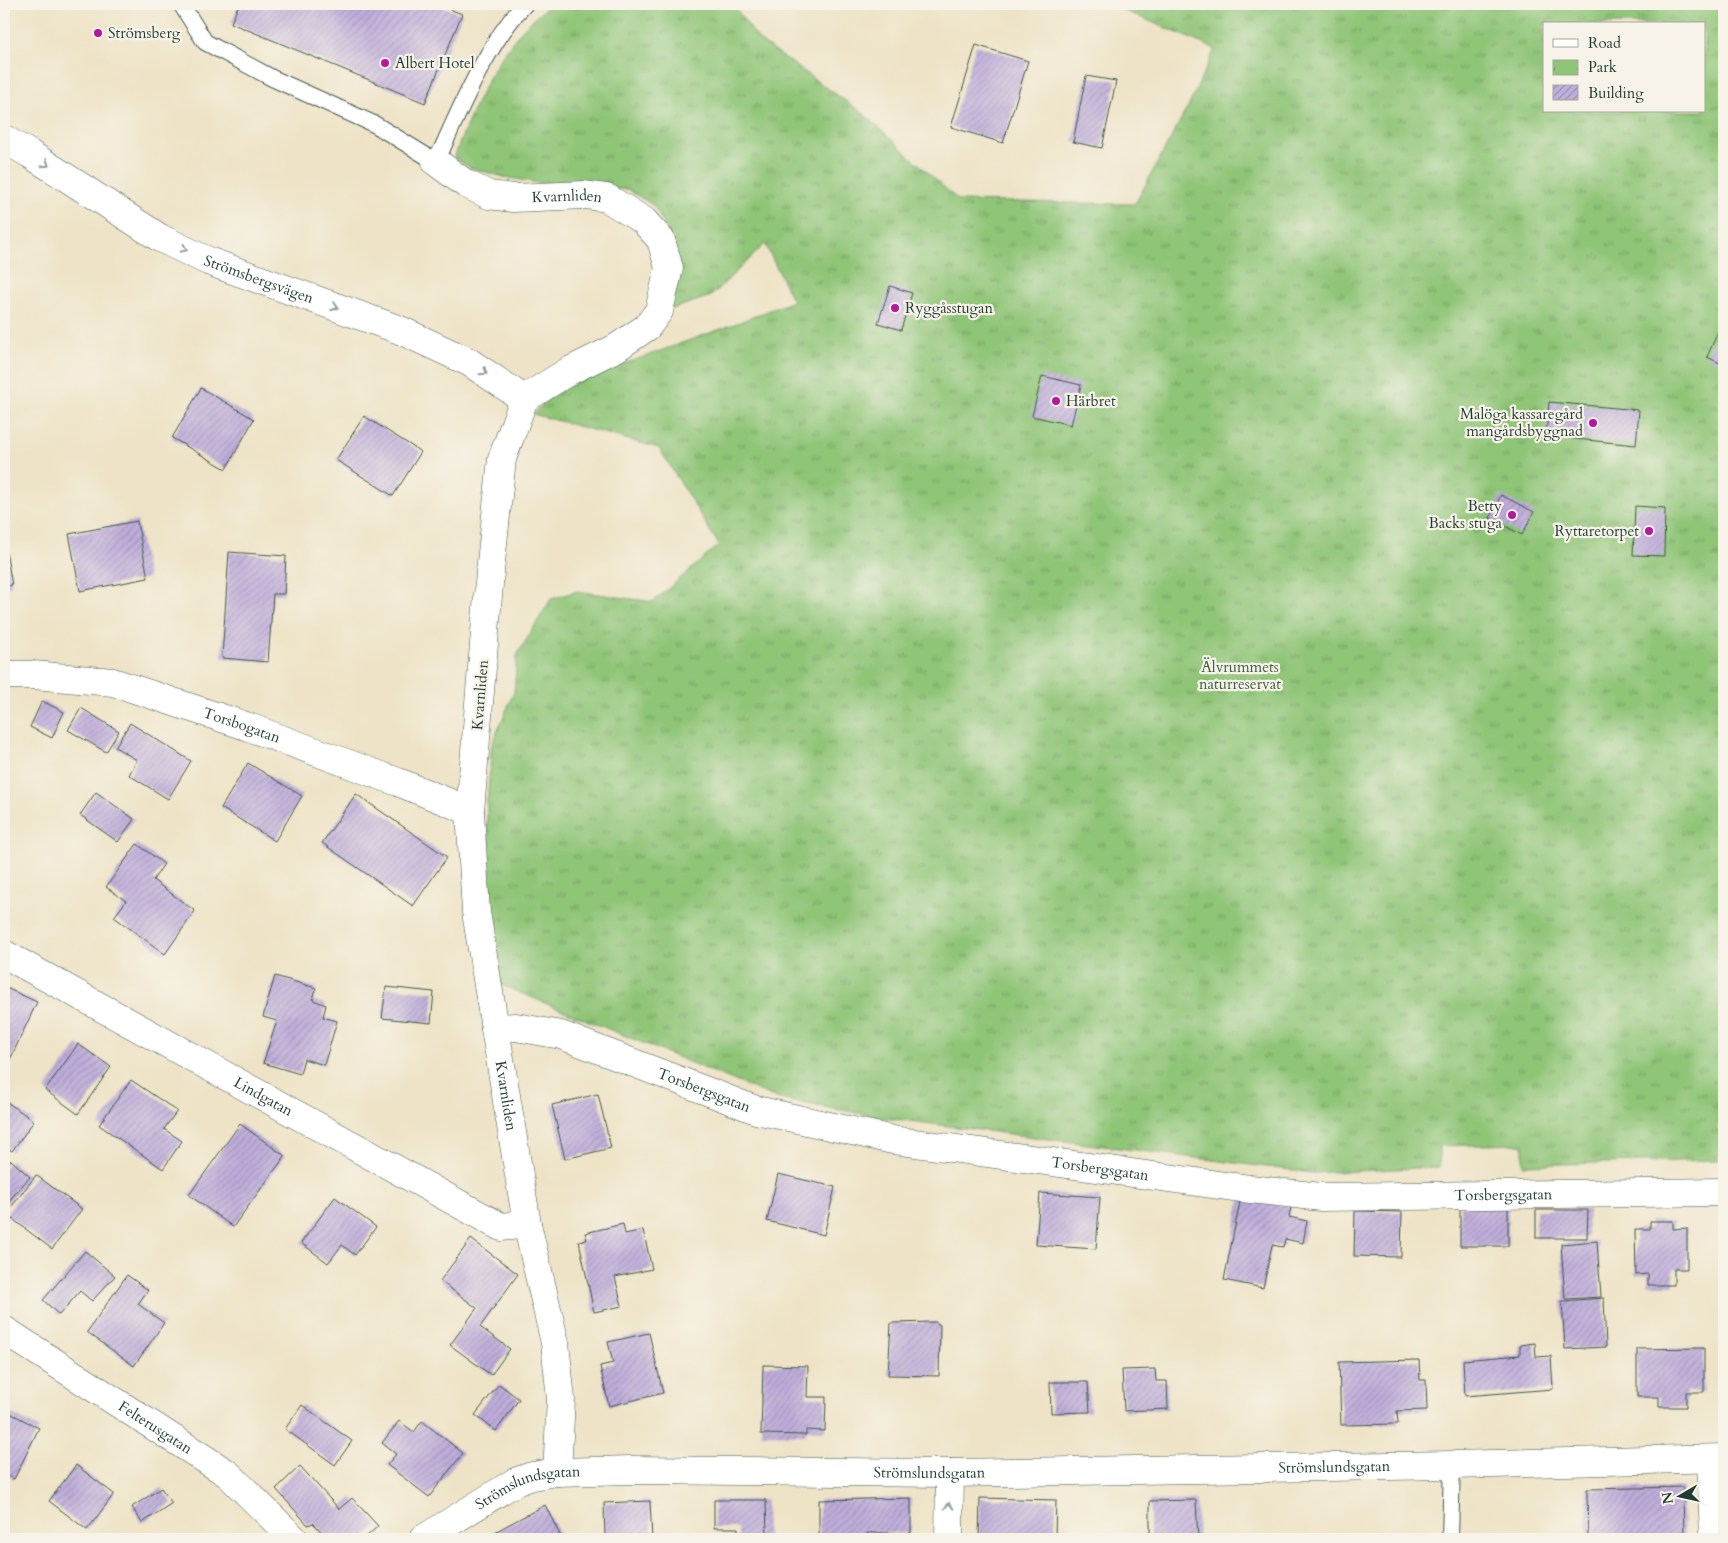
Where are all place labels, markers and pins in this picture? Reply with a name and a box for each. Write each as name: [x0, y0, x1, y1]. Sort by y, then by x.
place label: Strömsberg: [108, 23, 181, 43]
marker: Strömsberg: [92, 27, 104, 39]
place label: Albert Hotel: [395, 53, 475, 73]
marker: Albert Hotel: [379, 57, 391, 69]
place label: Ryggåsstugan: [905, 298, 994, 318]
marker: Ryggåsstugan: [889, 302, 901, 314]
place label: Härbret: [1066, 391, 1116, 411]
marker: Härbret: [1050, 395, 1062, 407]
place label: Malöga kassaregård mangårdsbyggnad: [1460, 404, 1583, 441]
marker: Malöga kassaregård mangårdsbyggnad: [1587, 417, 1599, 429]
place label: Betty Backs stuga: [1429, 496, 1503, 533]
marker: Betty Backs stuga: [1506, 509, 1518, 521]
place label: Ryttaretorpet: [1555, 521, 1639, 541]
marker: Ryttaretorpet: [1643, 525, 1655, 537]

